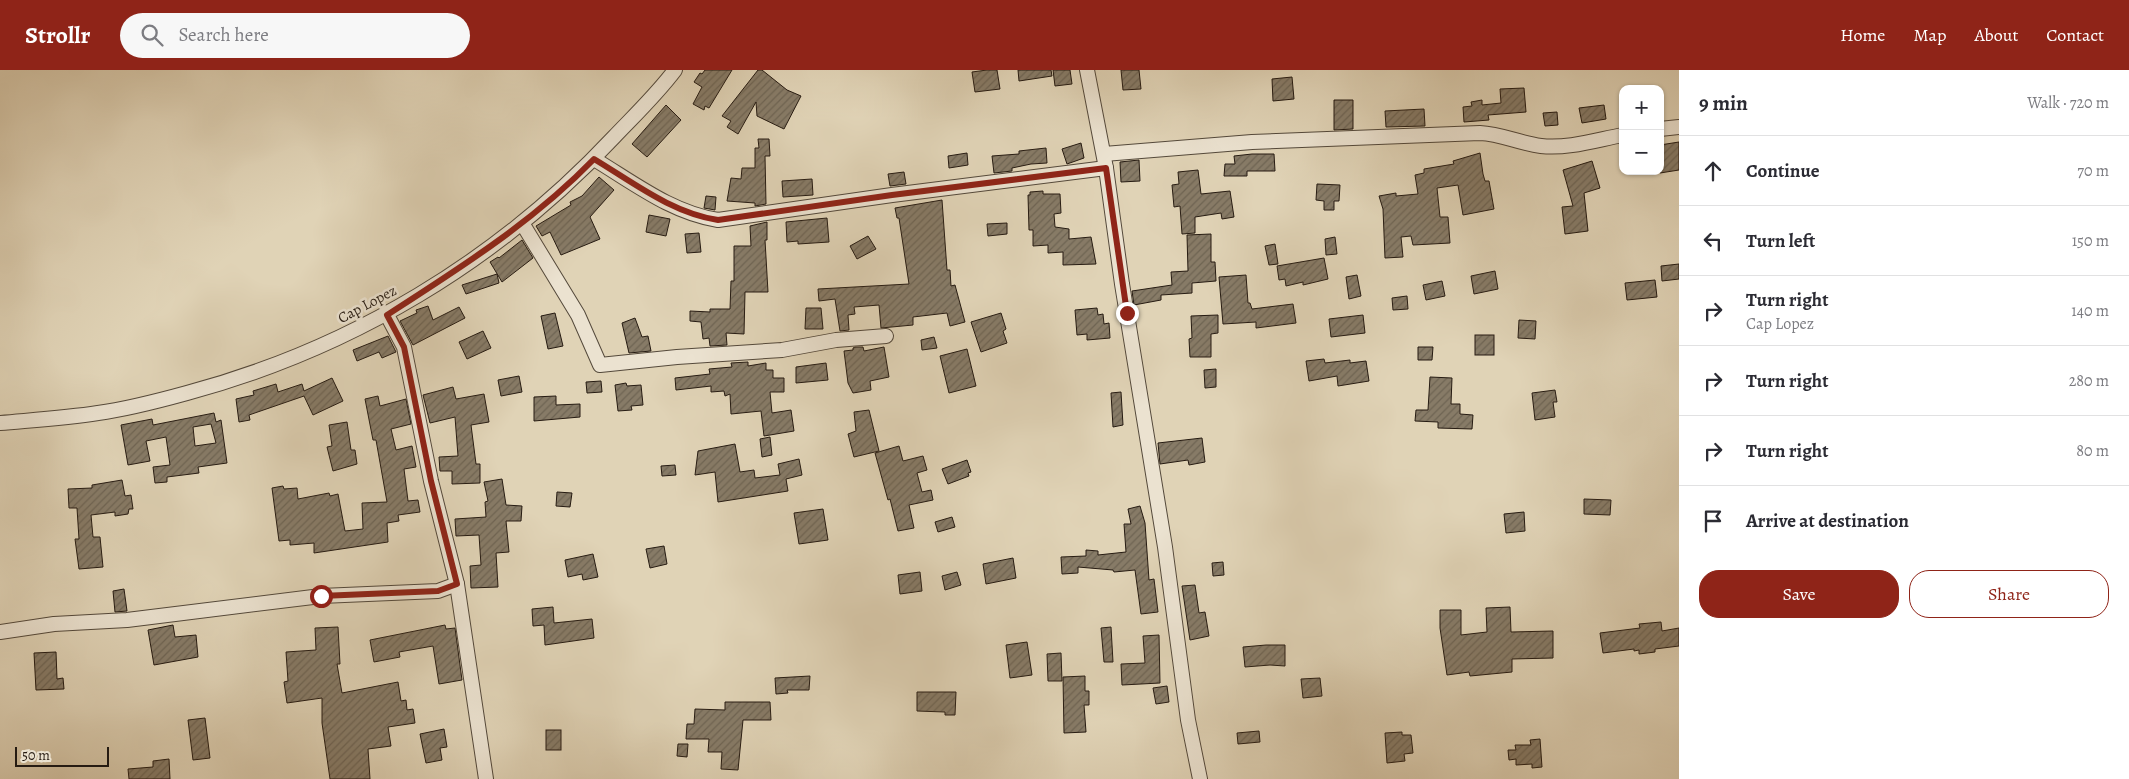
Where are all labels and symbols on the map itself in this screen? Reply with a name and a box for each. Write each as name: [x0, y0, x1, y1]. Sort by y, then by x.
street label: Cap Lopez: [334, 280, 400, 328]
route end: [1116, 302, 1139, 325]
route start: [310, 585, 333, 608]
scale bar: [15, 744, 109, 767]

